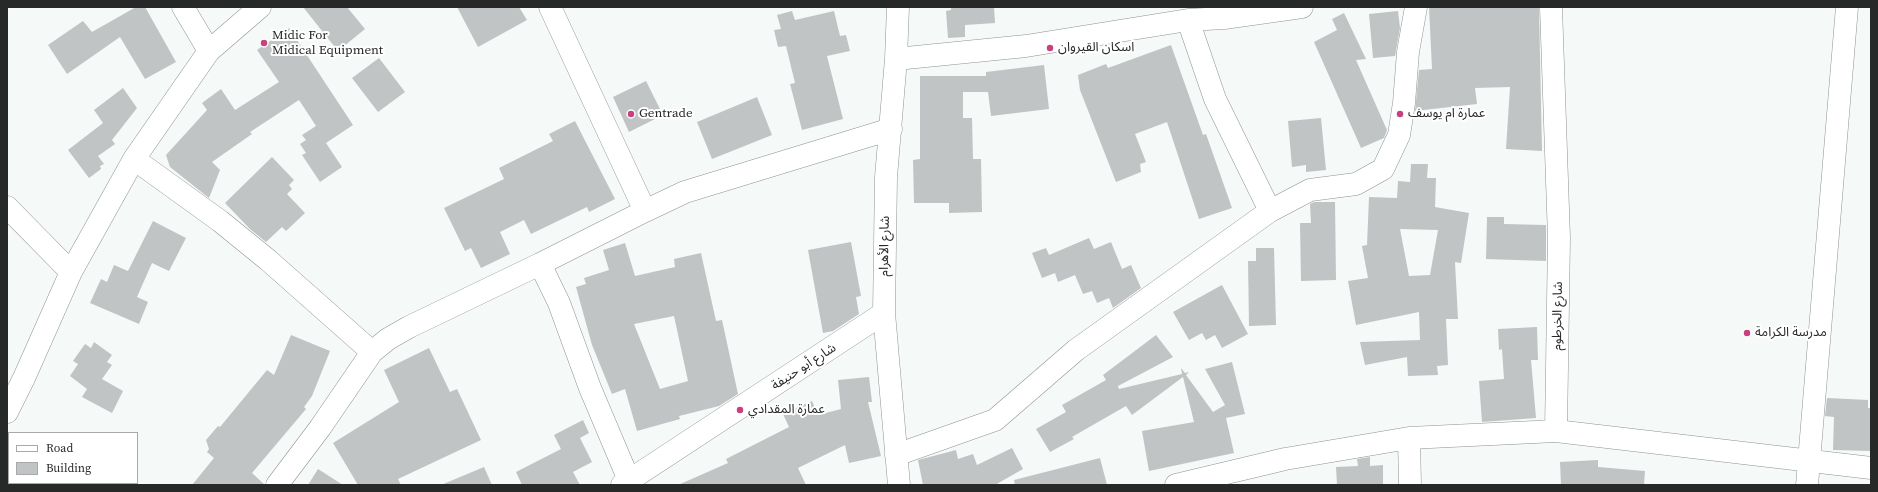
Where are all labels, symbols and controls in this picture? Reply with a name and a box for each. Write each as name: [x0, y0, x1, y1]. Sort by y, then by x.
place label: Midic For Midical Equipment: [272, 28, 383, 59]
marker: Midic For Midical Equipment: [259, 38, 269, 48]
place label: اسكان القيروان: [1058, 40, 1134, 56]
marker: اسكان القيروان: [1045, 43, 1055, 53]
place label: Gentrade: [639, 106, 693, 122]
place label: عمارة ام يوسف: [1408, 106, 1485, 122]
marker: Gentrade: [626, 109, 636, 119]
marker: عمارة ام يوسف: [1395, 109, 1405, 119]
street label: شارع الأهرام: [877, 216, 893, 276]
street label: شارع الخرطوم: [1550, 281, 1566, 351]
place label: مدرسة الكرامة: [1755, 325, 1827, 341]
marker: مدرسة الكرامة: [1742, 328, 1752, 338]
street label: شارع أبو حنيفة: [769, 340, 839, 394]
place label: عمارة المقدادي: [748, 402, 825, 418]
marker: عمارة المقدادي: [735, 405, 745, 415]
legend: [8, 432, 138, 484]
text: Road: [46, 440, 73, 456]
text: Building: [46, 460, 91, 476]

